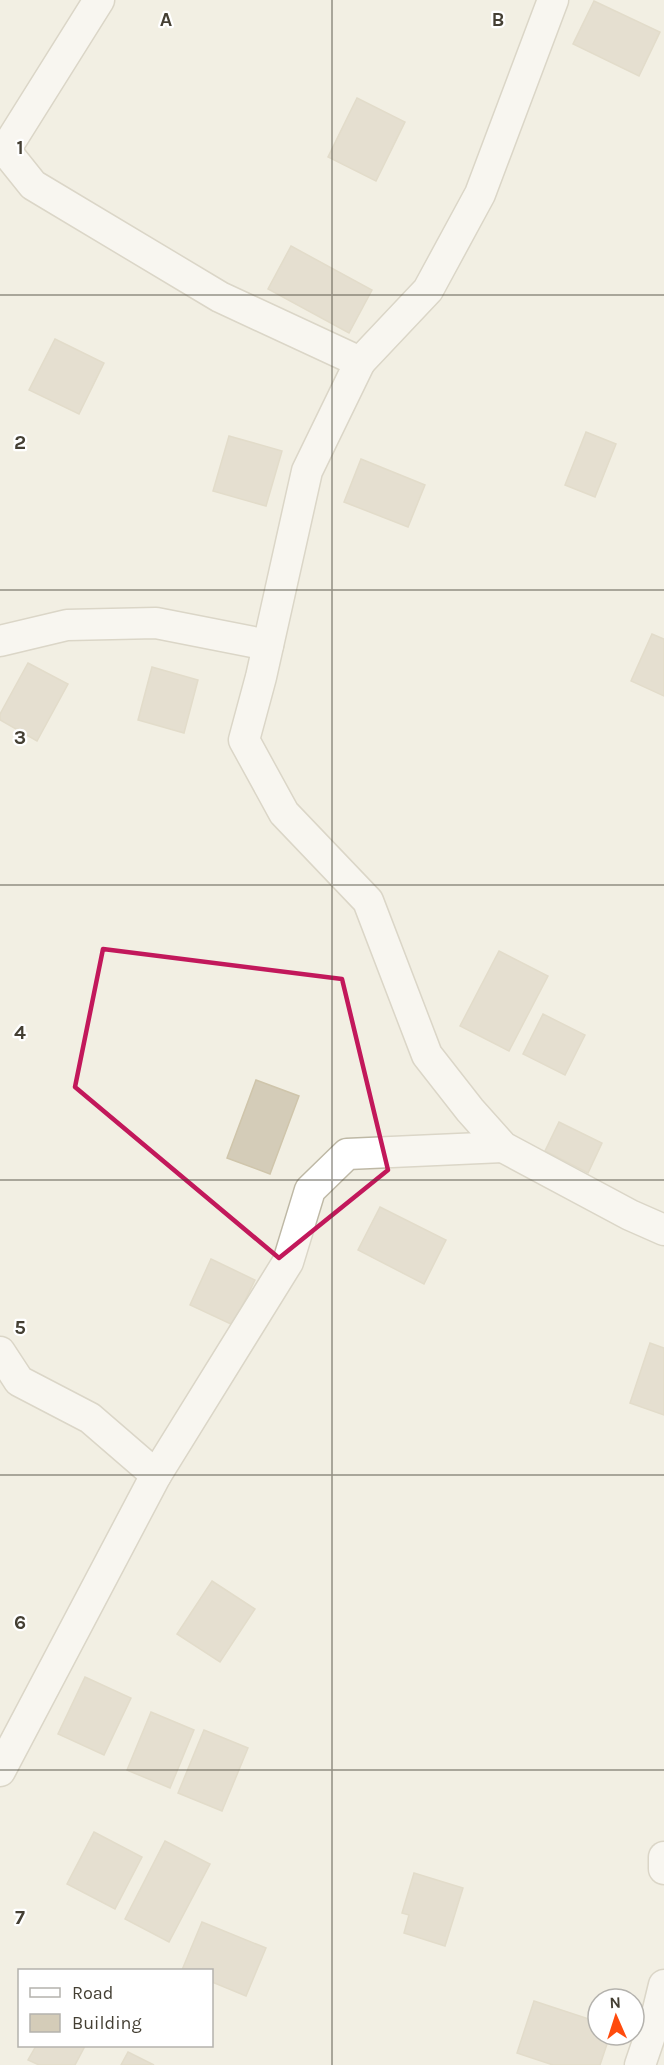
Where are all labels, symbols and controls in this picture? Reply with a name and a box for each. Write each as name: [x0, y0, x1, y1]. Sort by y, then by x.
text: A: [160, 8, 173, 31]
text: B: [492, 8, 504, 31]
text: 1: [16, 136, 24, 159]
text: 2: [14, 431, 26, 454]
text: 3: [14, 726, 26, 749]
text: 4: [14, 1021, 26, 1044]
text: 5: [14, 1316, 26, 1339]
text: 6: [14, 1611, 26, 1634]
text: 7: [15, 1906, 25, 1929]
legend: [18, 1969, 213, 2047]
text: Road: [72, 1982, 113, 2004]
north arrow: [586, 1987, 646, 2047]
text: N: [609, 1993, 621, 2012]
text: Building: [72, 2012, 142, 2034]

